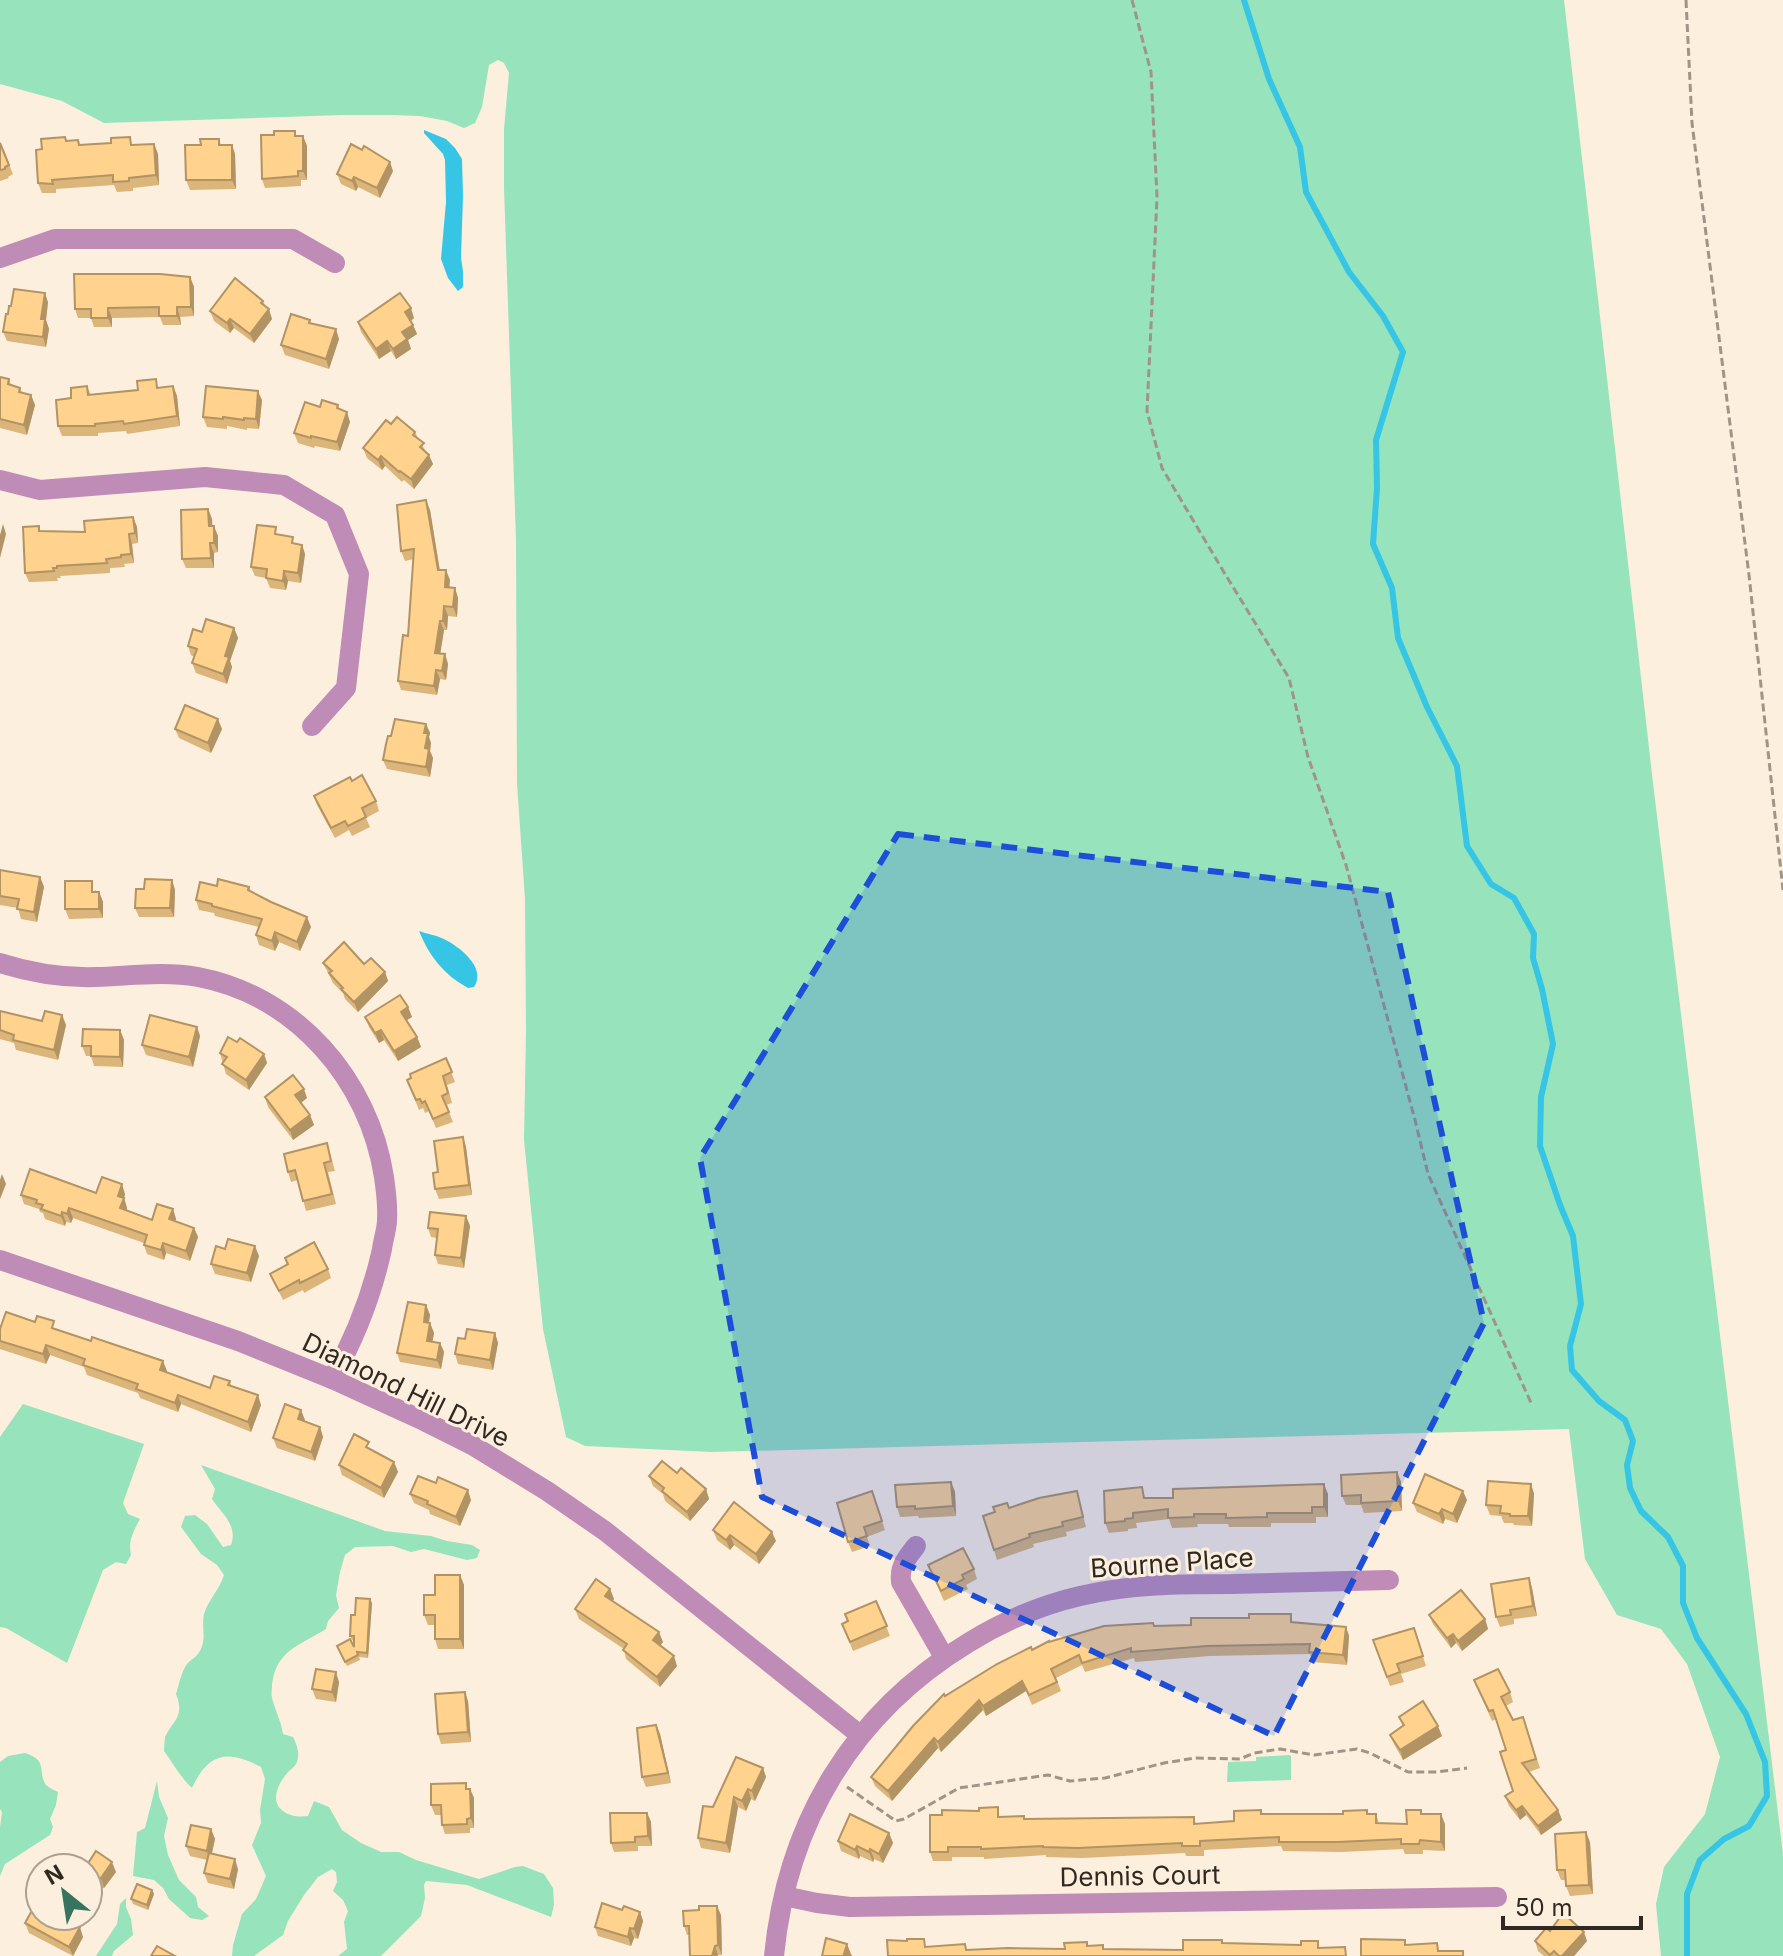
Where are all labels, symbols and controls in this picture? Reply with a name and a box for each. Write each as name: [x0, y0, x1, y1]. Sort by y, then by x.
street label: Diamond Hill Drive: [298, 1326, 515, 1453]
street label: Bourne Place: [1089, 1541, 1255, 1584]
north arrow: [24, 1852, 104, 1932]
text: N: [40, 1859, 68, 1890]
street label: Dennis Court: [1059, 1859, 1221, 1892]
scale bar: [1503, 1880, 1641, 1930]
text: 50 m: [1515, 1893, 1573, 1922]

